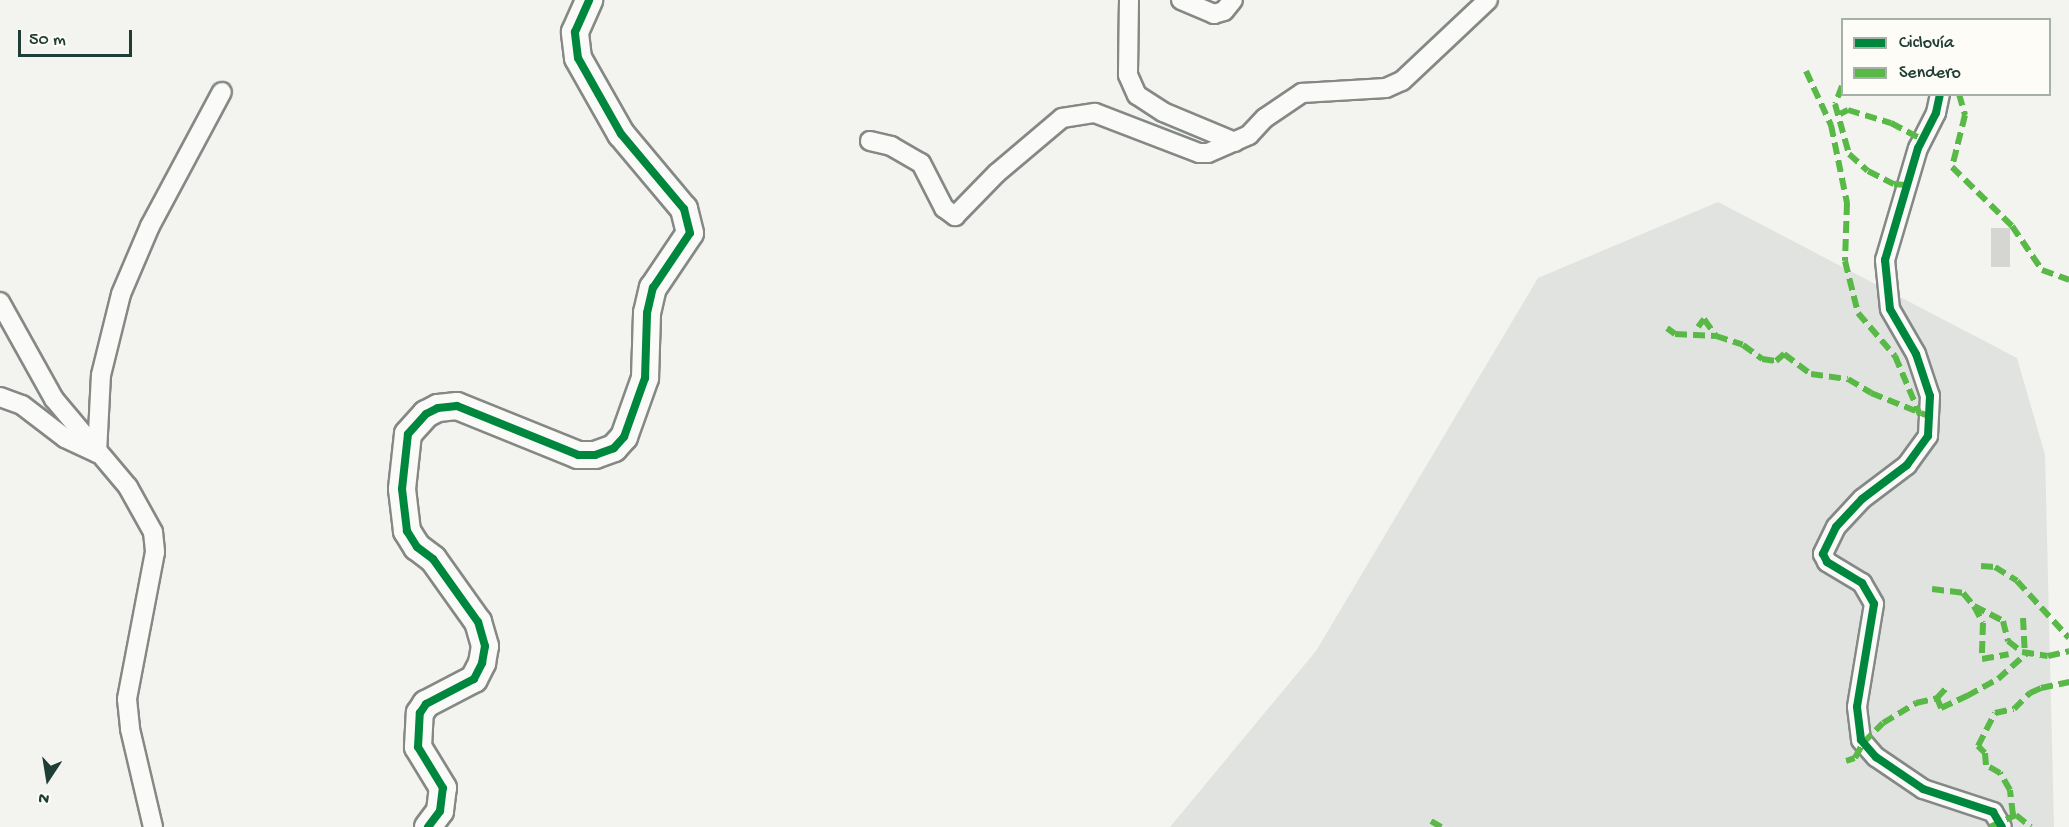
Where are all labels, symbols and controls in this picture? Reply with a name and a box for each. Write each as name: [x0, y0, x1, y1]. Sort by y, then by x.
scale bar: [21, 18, 135, 56]
legend: [1841, 18, 2051, 96]
text: 50 m: [29, 30, 66, 51]
text: Ciclovía: [1899, 33, 1954, 54]
text: Sendero: [1899, 63, 1961, 84]
north arrow: [18, 749, 78, 809]
text: N: [37, 787, 51, 807]

